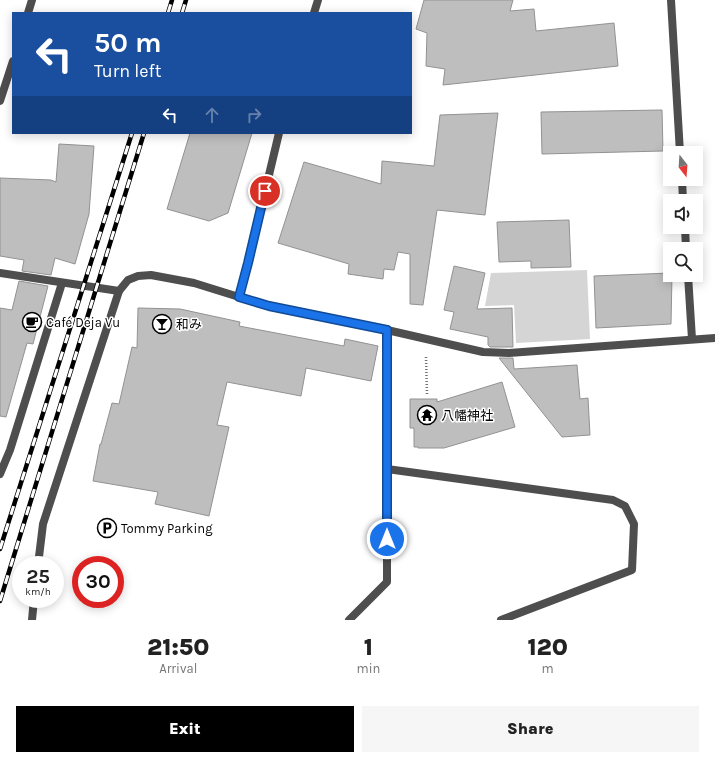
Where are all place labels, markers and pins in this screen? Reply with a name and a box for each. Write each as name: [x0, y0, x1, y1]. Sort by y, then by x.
pin: [248, 174, 282, 208]
cafe icon: Café Deja Vu: [21, 311, 43, 333]
bar icon: 和み: [151, 313, 173, 335]
place label: Café Deja Vu: [46, 315, 120, 330]
place label: 和み: [176, 317, 202, 332]
temple icon: 八幡神社: [416, 404, 438, 426]
place label: 八幡神社: [441, 408, 493, 423]
parking icon: Tommy Parking: [96, 517, 118, 539]
place label: Tommy Parking: [121, 521, 213, 536]

